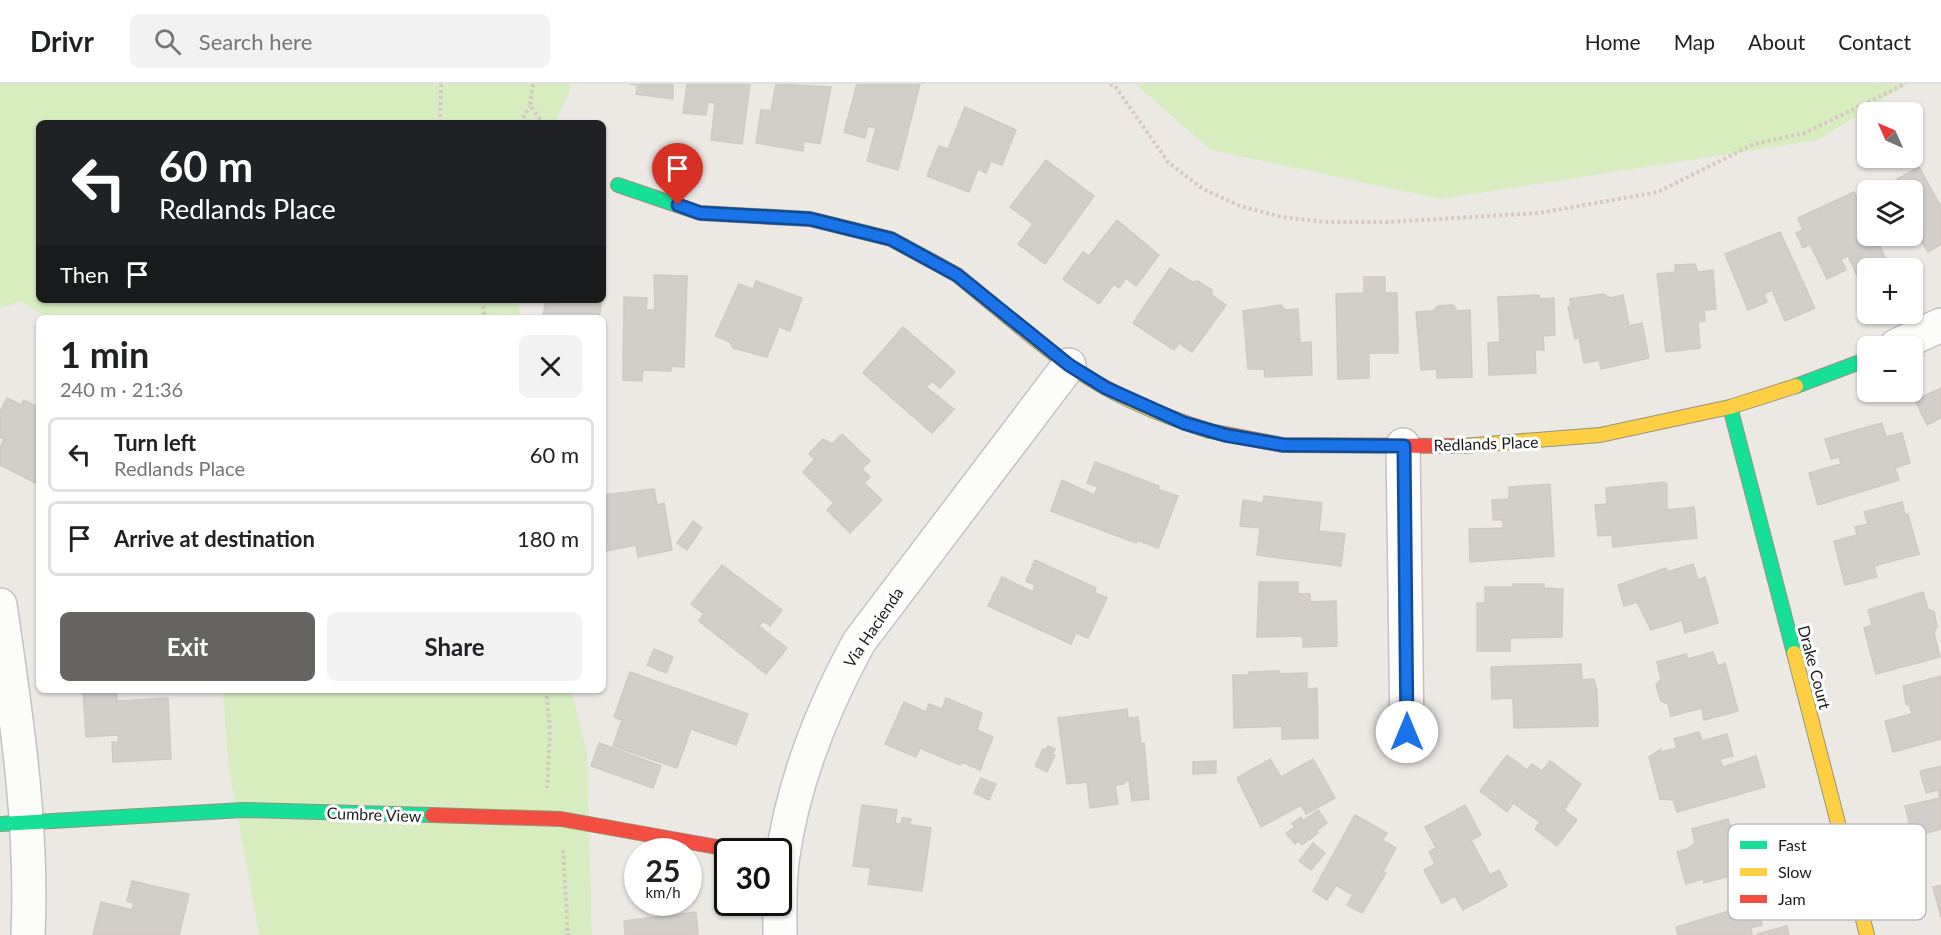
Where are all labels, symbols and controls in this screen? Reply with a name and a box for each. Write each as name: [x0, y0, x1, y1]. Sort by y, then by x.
search box: [130, 14, 550, 68]
text: Drivr: [30, 24, 94, 58]
icon: search: [151, 25, 184, 58]
text: Search here: [199, 28, 312, 55]
text: Home: [1585, 29, 1641, 54]
text: Map: [1674, 29, 1715, 54]
text: About: [1748, 29, 1805, 54]
text: Contact: [1838, 29, 1911, 54]
north arrow: [1857, 102, 1923, 168]
map controls: [1857, 102, 1923, 402]
text: 60 m: [159, 141, 253, 191]
pin: [652, 143, 703, 205]
icon: left: [60, 144, 138, 222]
icon: arrive: [661, 152, 694, 185]
button: layers: [1857, 180, 1923, 246]
text: Redlands Place: [159, 192, 336, 225]
icon: arrive: [121, 258, 154, 291]
button: +: [1857, 258, 1923, 324]
text: Then: [60, 261, 109, 288]
text: 1 min: [60, 332, 149, 376]
button: close: [519, 335, 582, 398]
button: −: [1857, 336, 1923, 402]
text: 240 m · 21:36: [60, 377, 183, 401]
text: Turn left: [114, 429, 196, 456]
street label: Redlands Place: [1433, 432, 1539, 454]
icon: left: [63, 438, 96, 471]
text: 60 m: [530, 441, 579, 468]
text: Redlands Place: [114, 456, 245, 480]
icon: arrive: [63, 522, 96, 555]
text: Arrive at destination: [114, 525, 315, 552]
text: 180 m: [517, 525, 579, 552]
street label: Via Hacienda: [839, 583, 907, 671]
button: Exit: [60, 612, 315, 681]
button: Share: [327, 612, 582, 681]
street label: Drake Court: [1795, 623, 1835, 711]
position arrow: [1375, 700, 1439, 764]
street label: Cumbre View: [326, 803, 422, 825]
legend: [1728, 824, 1926, 920]
text: Fast: [1778, 835, 1807, 854]
speed limit sign: 30: [714, 838, 792, 916]
text: 25: [646, 852, 680, 888]
text: Slow: [1778, 862, 1812, 881]
text: km/h: [645, 883, 681, 901]
text: Jam: [1778, 889, 1806, 908]

